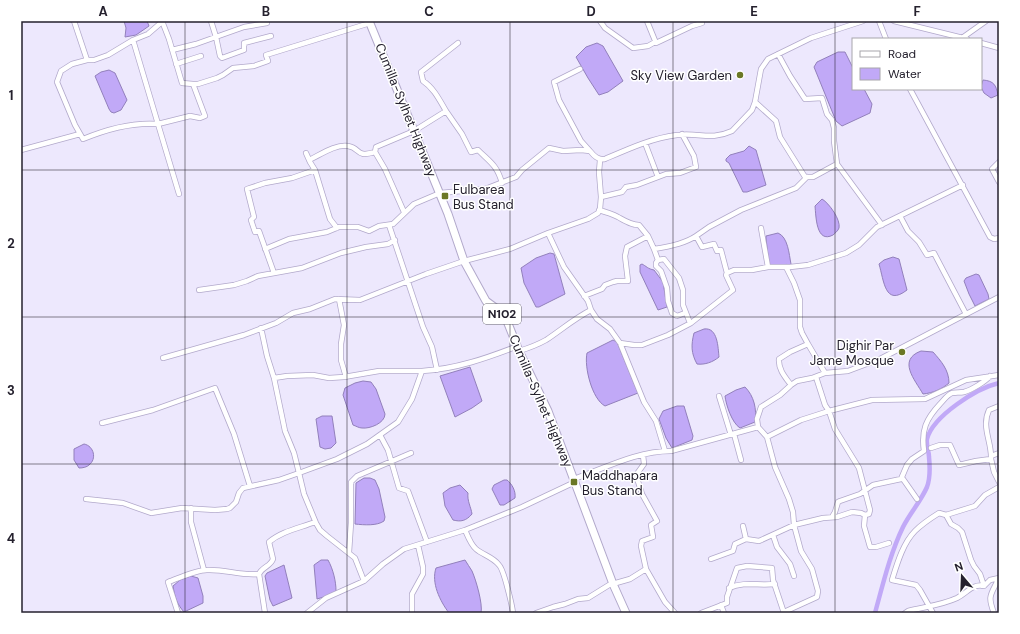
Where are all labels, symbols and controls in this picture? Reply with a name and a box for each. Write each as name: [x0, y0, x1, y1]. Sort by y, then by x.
text: A: [98, 3, 108, 20]
text: B: [262, 3, 270, 20]
text: C: [424, 3, 434, 20]
text: D: [586, 3, 596, 20]
text: E: [750, 3, 758, 20]
text: F: [913, 3, 921, 20]
legend: [852, 38, 982, 90]
street label: Cumilla-Sylhet Highway: [371, 41, 441, 179]
text: Road: [888, 46, 916, 62]
text: Water: [888, 66, 922, 82]
place label: Sky View Garden: [630, 67, 732, 84]
marker: Sky View Garden: [735, 70, 745, 80]
text: 1: [9, 87, 13, 104]
place label: Fulbarea Bus Stand: [453, 181, 514, 213]
marker: Fulbarea Bus Stand: [440, 191, 450, 201]
text: 2: [7, 235, 15, 252]
road number: N102: [483, 304, 521, 324]
street label: Cumilla-Sylhet Highway: [505, 332, 577, 470]
place label: Dighir Par Jame Mosque: [810, 337, 894, 369]
marker: Dighir Par Jame Mosque: [897, 347, 907, 357]
text: 3: [7, 382, 15, 399]
place label: Maddhapara Bus Stand: [582, 467, 658, 499]
marker: Maddhapara Bus Stand: [569, 477, 579, 487]
text: 4: [7, 530, 15, 547]
north arrow: [942, 556, 982, 596]
text: N: [953, 559, 965, 574]

